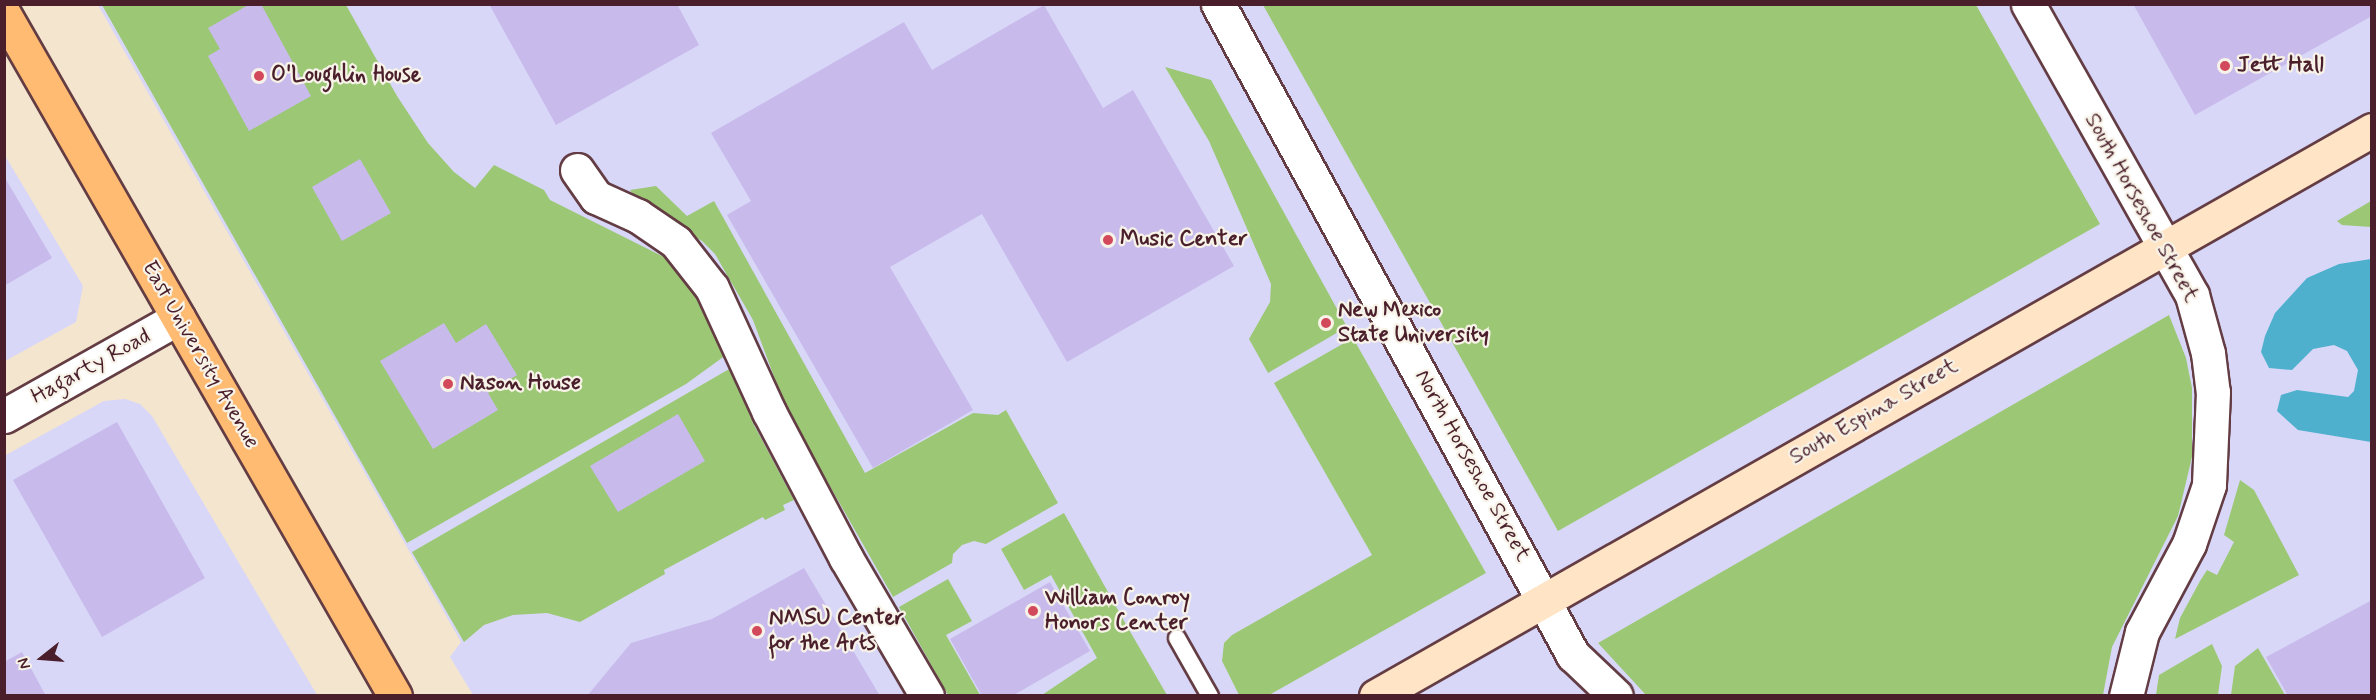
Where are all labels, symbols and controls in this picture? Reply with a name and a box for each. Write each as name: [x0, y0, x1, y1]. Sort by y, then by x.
place label: Jett Hall: [2237, 53, 2324, 79]
marker: Jett Hall: [2218, 59, 2232, 73]
place label: O'Loughlin House: [271, 63, 424, 89]
marker: O'Loughlin House: [252, 69, 266, 83]
street label: South Horseshoe Street: [2078, 109, 2204, 307]
place label: Music Center: [1120, 227, 1247, 253]
marker: Music Center: [1101, 233, 1115, 247]
street label: East University Avenue: [135, 255, 265, 455]
place label: New Mexico State University: [1338, 297, 1490, 348]
marker: New Mexico State University: [1319, 316, 1333, 330]
street label: Hagarty Road: [27, 324, 155, 410]
street label: South Espina Street: [1785, 353, 1963, 471]
street label: North Horseshoe Street: [1408, 366, 1536, 566]
place label: Nason House: [460, 371, 580, 397]
marker: Nason House: [441, 377, 455, 391]
place label: William Conroy Honors Center: [1045, 585, 1188, 636]
marker: William Conroy Honors Center: [1026, 604, 1040, 618]
place label: NMSU Center for the Arts: [769, 605, 905, 656]
marker: NMSU Center for the Arts: [750, 624, 764, 638]
north arrow: [12, 628, 72, 688]
text: N: [13, 655, 36, 672]

